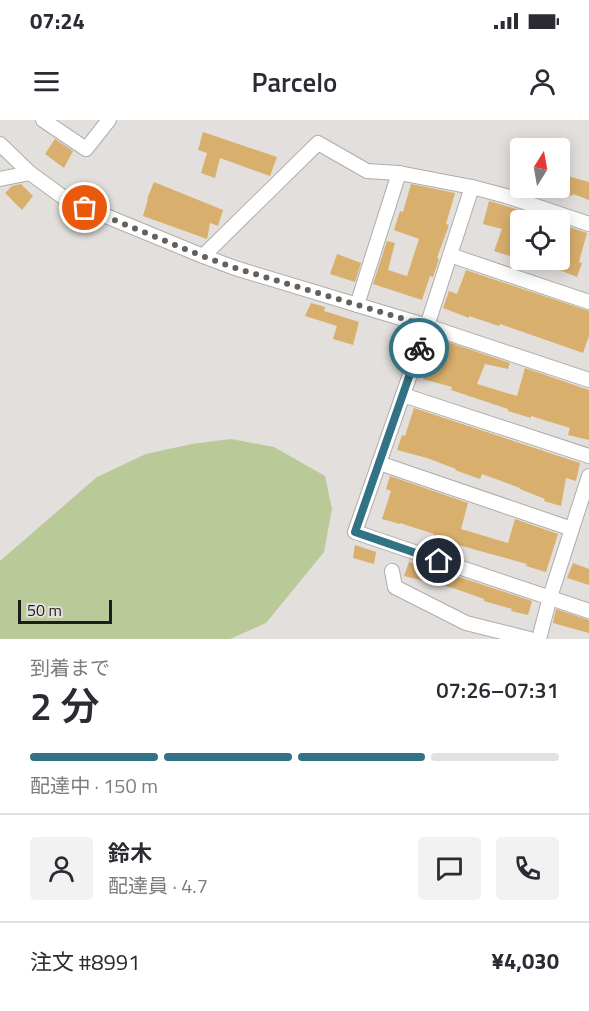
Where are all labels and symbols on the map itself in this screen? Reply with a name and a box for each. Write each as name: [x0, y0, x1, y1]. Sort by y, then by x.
north arrow: [510, 138, 570, 198]
pin: [59, 182, 110, 233]
courier: [389, 318, 449, 378]
pin: [413, 535, 464, 586]
scale bar: [18, 597, 112, 624]

